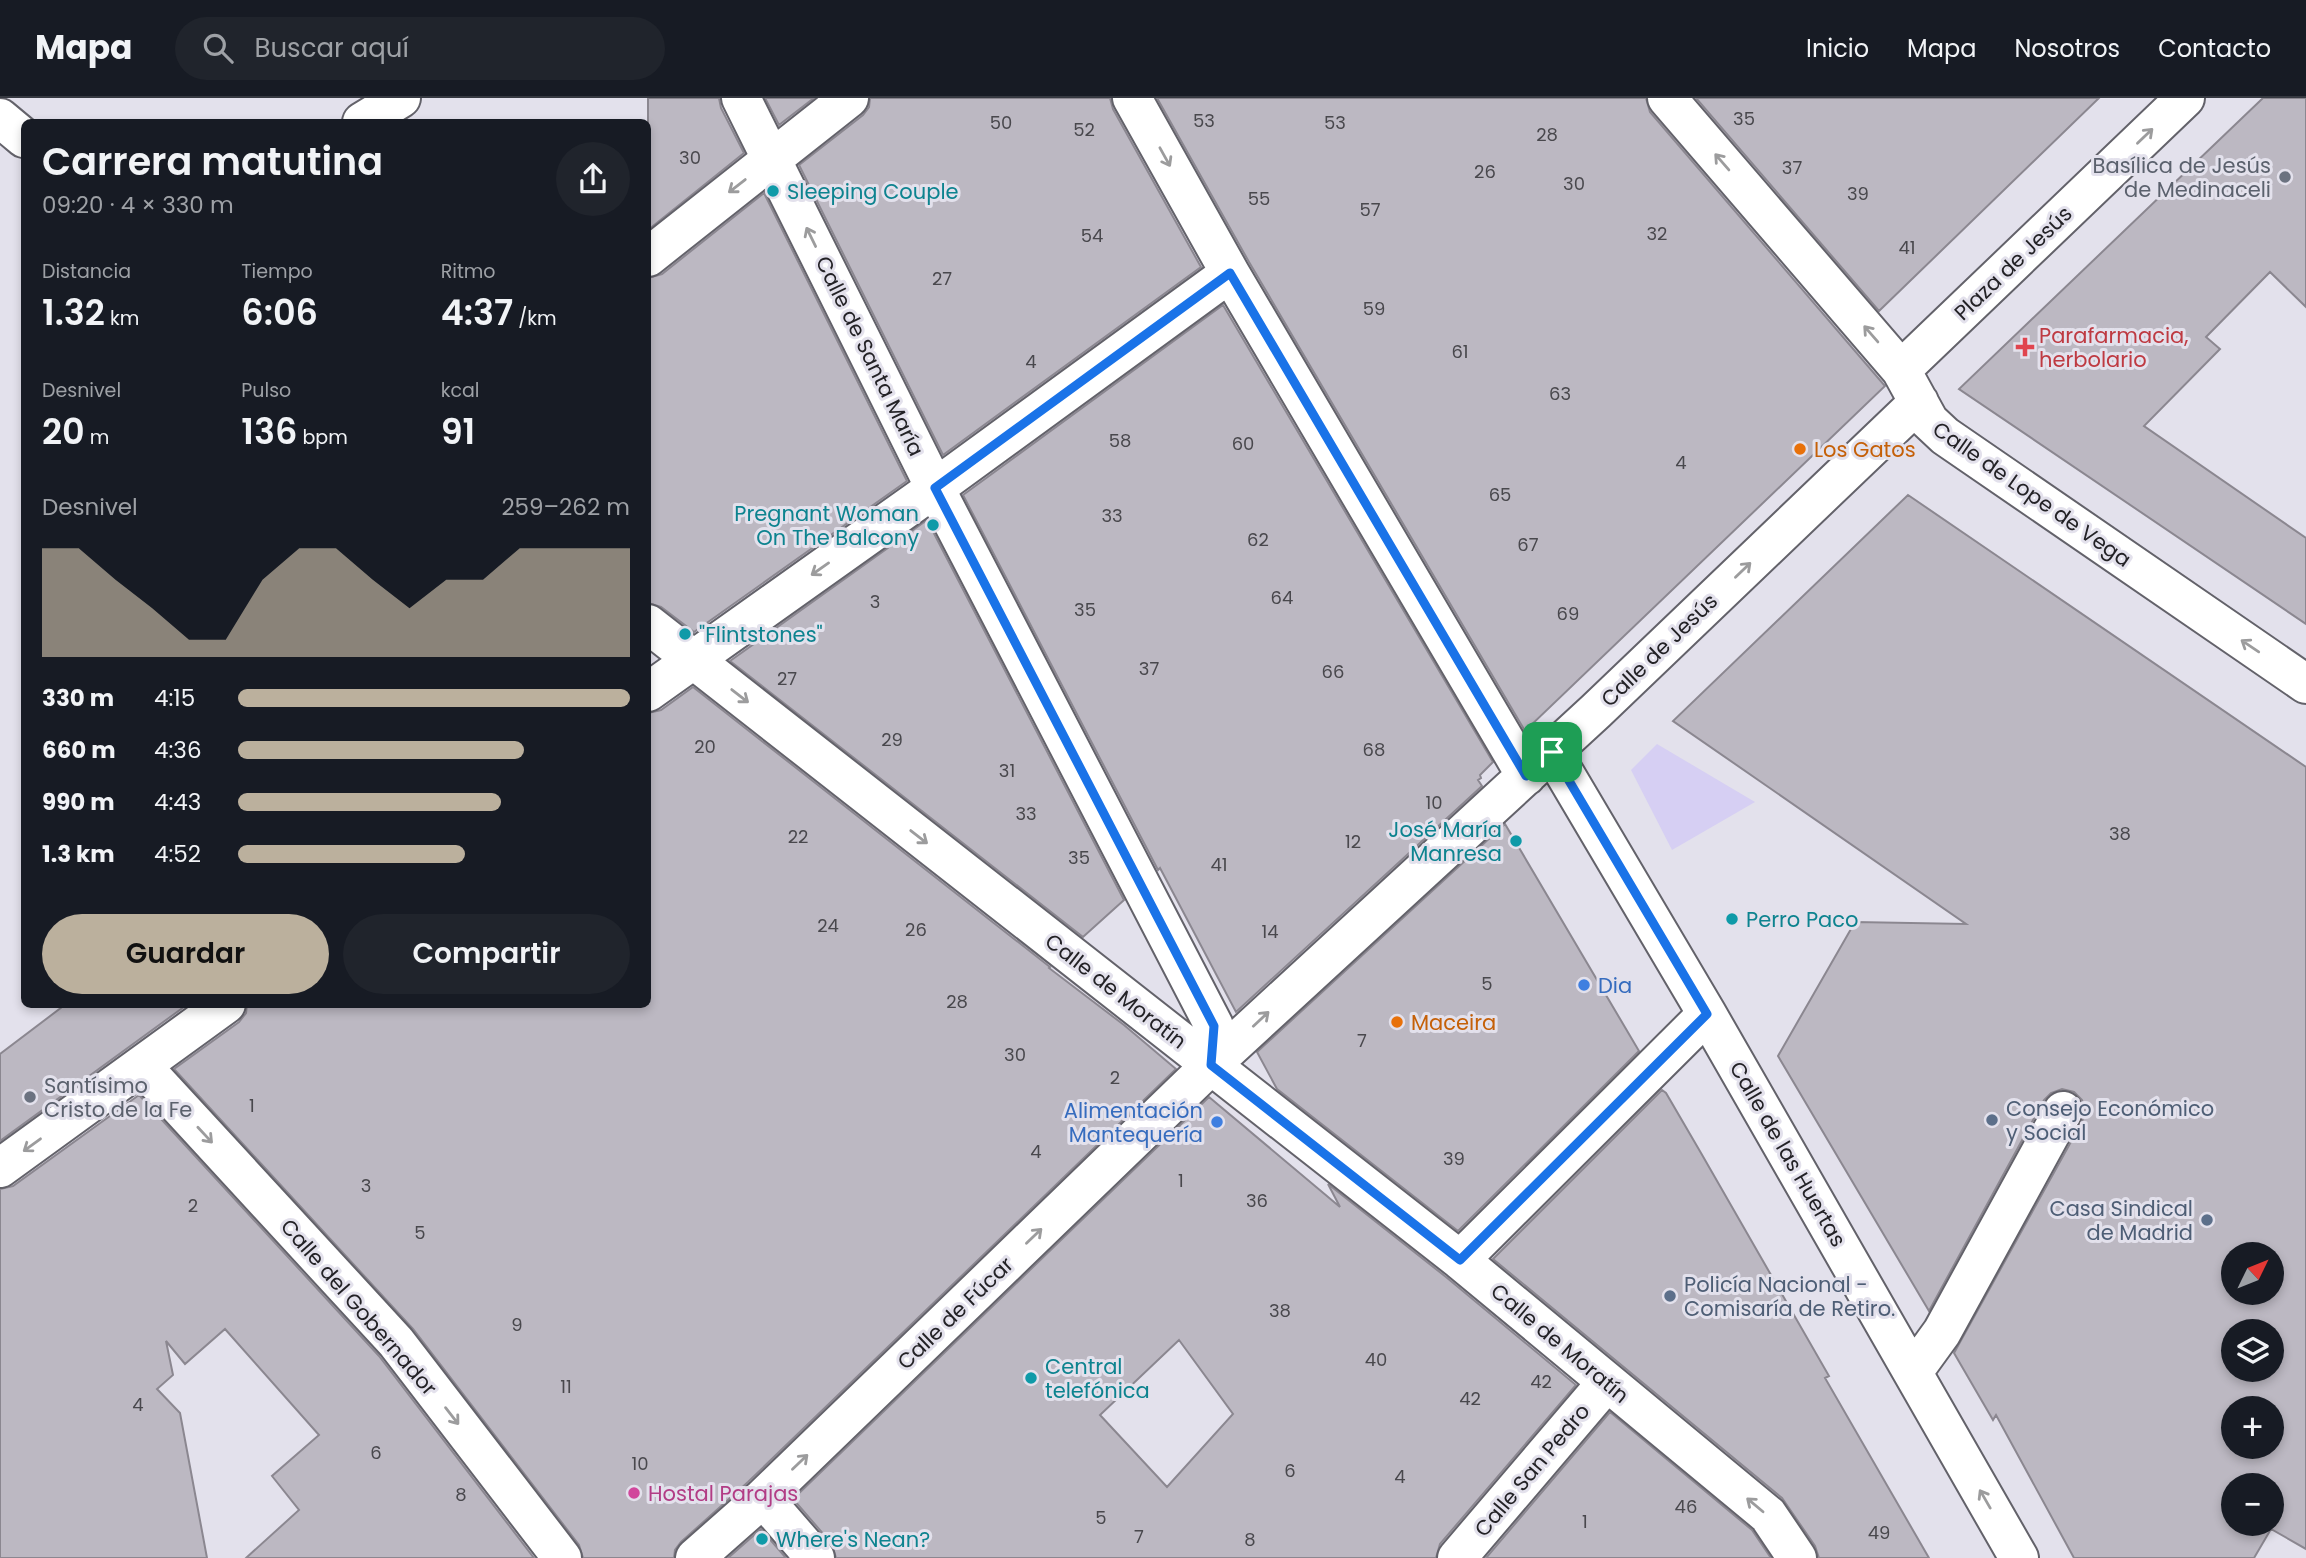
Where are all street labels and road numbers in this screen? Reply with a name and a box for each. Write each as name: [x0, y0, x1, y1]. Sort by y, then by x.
street label: Plaza de Jesús: [1948, 199, 2078, 327]
street label: Calle de Santa María: [809, 251, 931, 461]
street label: Calle de Lope de Vega: [1927, 414, 2137, 574]
street label: Calle de Jesús: [1594, 587, 1724, 713]
street label: Calle de Moratín: [1039, 927, 1193, 1055]
street label: Calle de las Huertas: [1723, 1056, 1853, 1252]
street label: Calle del Gobernador: [274, 1212, 444, 1402]
street label: Calle de Fúcar: [891, 1250, 1019, 1376]
street label: Calle de Moratín: [1485, 1277, 1635, 1409]
street label: Calle San Pedro: [1468, 1397, 1596, 1543]

